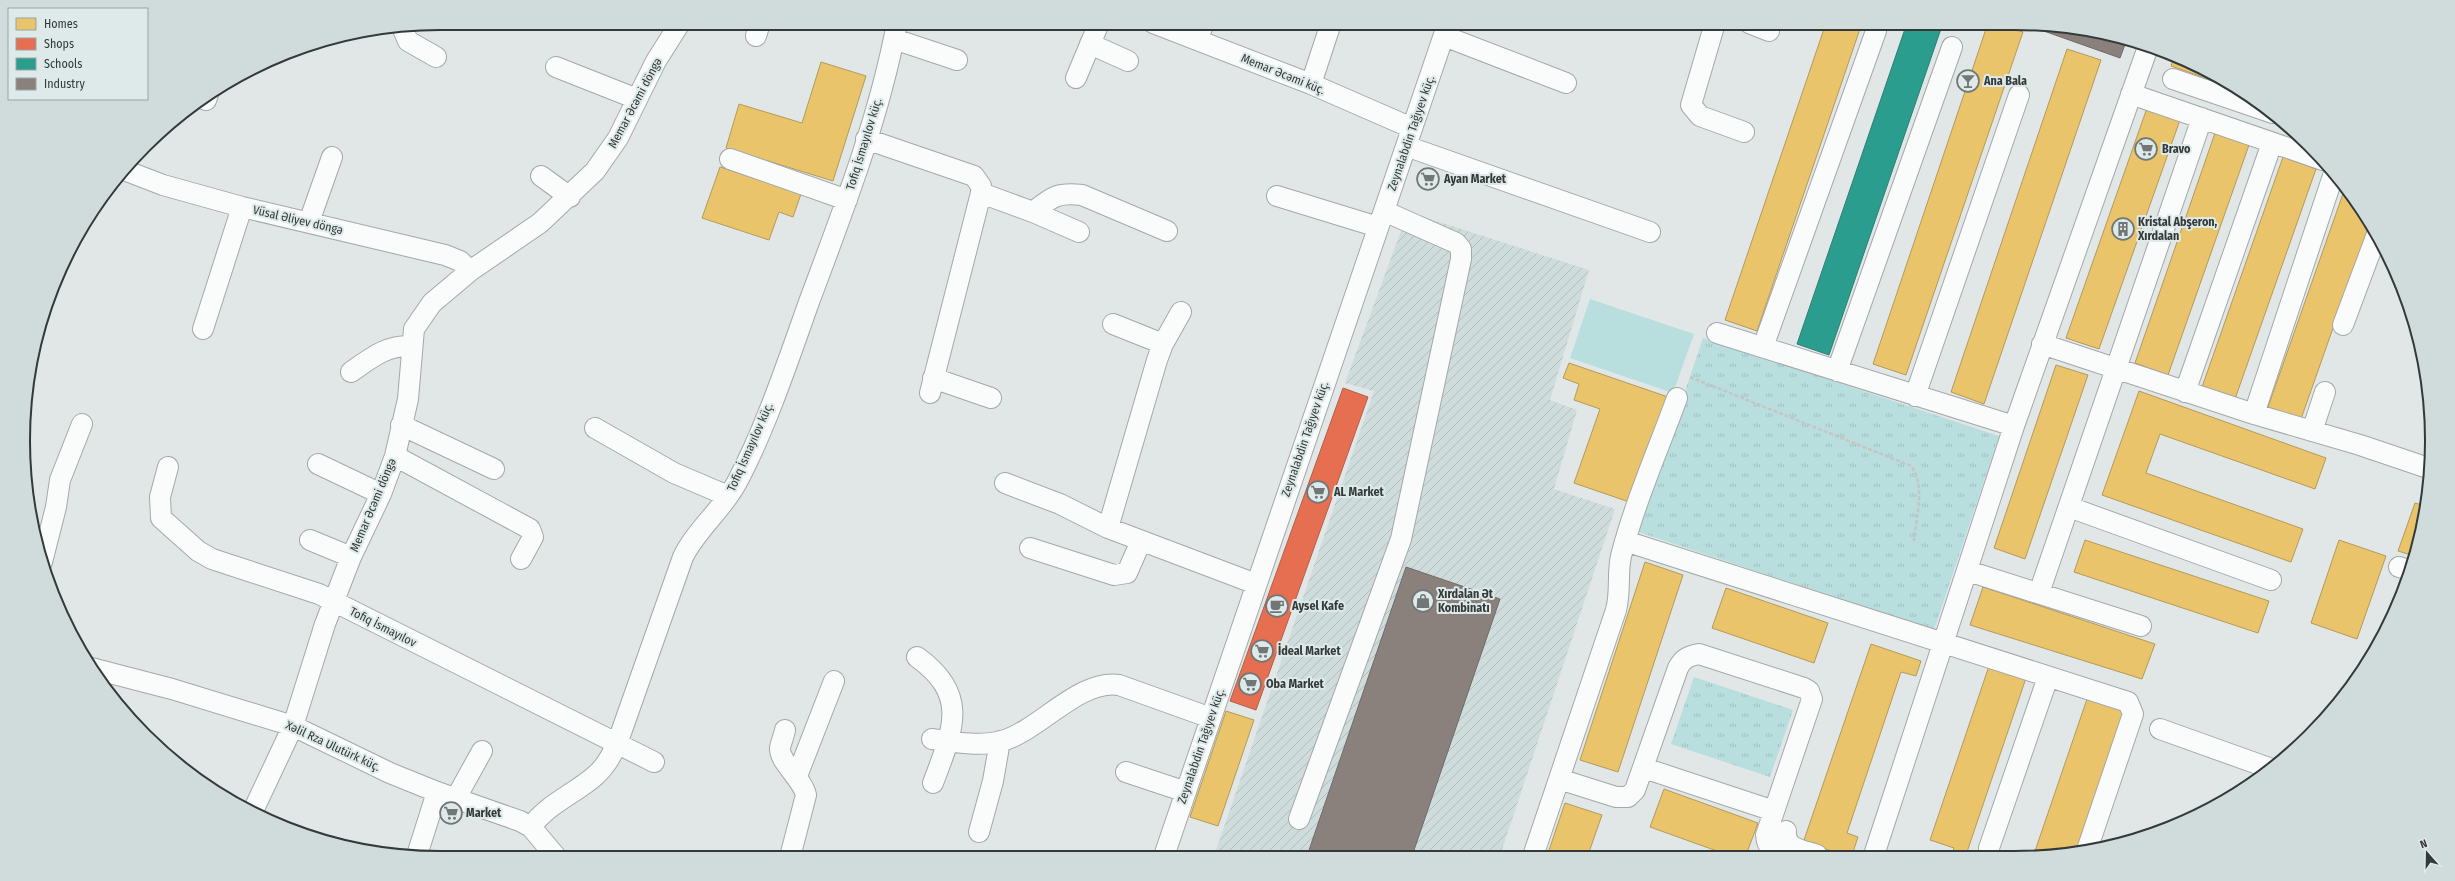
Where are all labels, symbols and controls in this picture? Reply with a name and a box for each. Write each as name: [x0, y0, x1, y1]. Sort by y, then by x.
legend: [8, 8, 148, 100]
text: Homes: [44, 17, 78, 31]
text: Shops: [44, 37, 74, 51]
street label: Memar Əcəmi küç.: [1239, 51, 1327, 97]
street label: Memar Əcəmi döngə: [605, 56, 665, 150]
text: Schools: [44, 57, 82, 71]
bar icon: Ana Bala: [1955, 68, 1981, 94]
street label: Zeynalabdin Tağıyev küç.: [1385, 73, 1437, 192]
place label: Ana Bala: [1983, 74, 2027, 88]
text: Industry: [44, 77, 85, 91]
street label: Tofiq İsmayılov küç.: [842, 96, 885, 192]
supermarket icon: Bravo: [2133, 136, 2159, 162]
place label: Bravo: [2162, 142, 2191, 156]
supermarket icon: Ayan Market: [1415, 166, 1441, 192]
place label: Ayan Market: [1443, 172, 1507, 186]
street label: Vüsal Əliyev döngə: [252, 203, 344, 237]
place label: Kristal Abşeron, Xırdalan: [2137, 215, 2218, 243]
building icon: Kristal Abşeron, Xırdalan: [2110, 216, 2136, 242]
street label: Zeynalabdin Tağıyev küç.: [1279, 379, 1331, 498]
street label: Tofiq İsmayılov küç.: [723, 400, 776, 493]
street label: Memar Əcəmi döngə: [347, 456, 399, 554]
supermarket icon: AL Market: [1305, 479, 1331, 505]
place label: AL Market: [1333, 485, 1385, 499]
place label: Xırdalan Ət Kombinatı: [1437, 587, 1494, 615]
shop icon: Xırdalan Ət Kombinatı: [1410, 588, 1436, 614]
cafe icon: Aysel Kafe: [1264, 593, 1290, 619]
place label: Aysel Kafe: [1291, 599, 1344, 613]
street label: Tofiq İsmayılov: [347, 603, 420, 650]
supermarket icon: İdeal Market: [1249, 638, 1275, 664]
place label: İdeal Market: [1278, 643, 1341, 658]
supermarket icon: Oba Market: [1237, 671, 1263, 697]
place label: Oba Market: [1266, 677, 1324, 691]
street label: Zeynalabdin Tağıyev küç.: [1175, 686, 1227, 805]
street label: Xəlil Rza Ulutürk küç.: [284, 718, 383, 774]
supermarket icon: Market: [438, 800, 464, 826]
place label: Market: [466, 806, 502, 820]
north arrow: [2407, 833, 2447, 873]
text: N: [2418, 837, 2429, 851]

